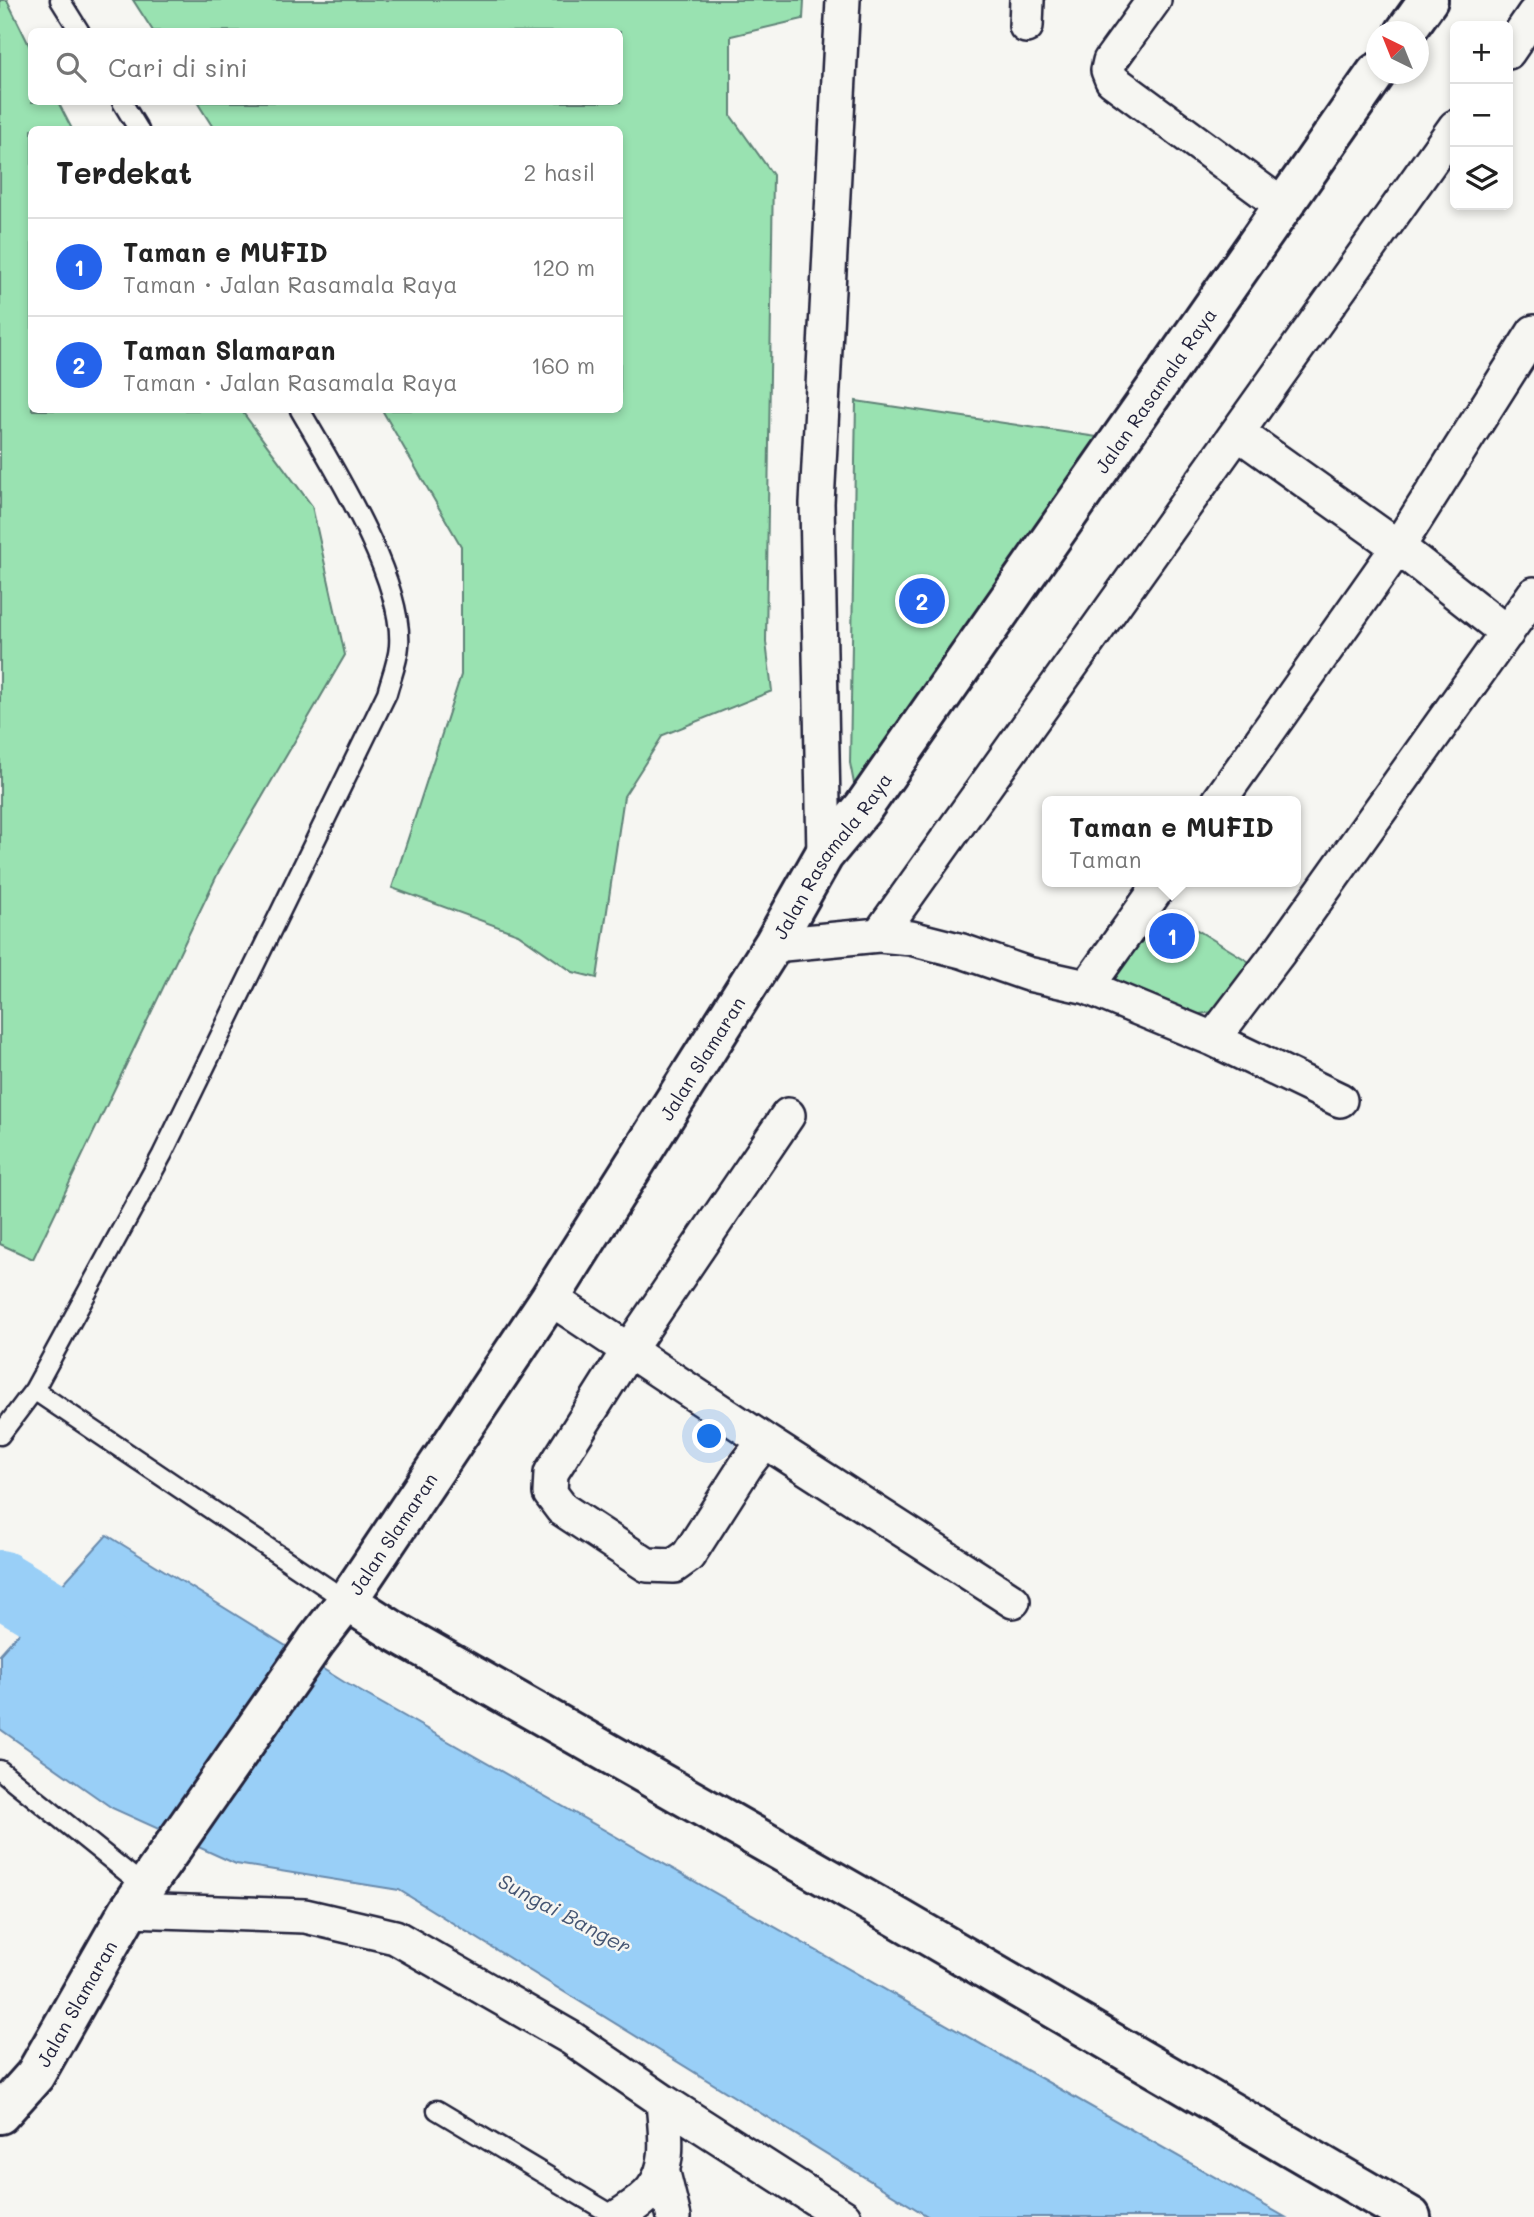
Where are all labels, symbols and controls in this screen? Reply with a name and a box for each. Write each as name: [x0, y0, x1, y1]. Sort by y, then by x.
north arrow: [1366, 21, 1429, 84]
map controls: [1450, 21, 1513, 210]
button: +: [1450, 21, 1513, 84]
search box: [28, 28, 623, 105]
icon: search: [52, 48, 90, 86]
text: Cari di sini: [108, 50, 248, 84]
button: −: [1450, 84, 1513, 147]
button: layers: [1450, 147, 1513, 210]
text: Terdekat: [56, 152, 192, 192]
text: 2 hasil: [524, 157, 595, 187]
text: Taman e MUFID: [123, 235, 328, 269]
text: 1: [74, 252, 84, 282]
text: 120 m: [532, 252, 595, 282]
text: Taman · Jalan Rasamala Raya: [123, 269, 458, 299]
street label: Jalan Rasamala Raya: [1088, 302, 1221, 478]
text: Taman Slamaran: [123, 333, 336, 367]
text: 2: [73, 350, 85, 380]
text: 160 m: [531, 350, 595, 380]
text: Taman · Jalan Rasamala Raya: [123, 367, 458, 397]
pin: 2: [899, 575, 945, 627]
street label: Jalan Rasamala Raya: [767, 767, 897, 943]
popup: [1042, 796, 1301, 887]
text: Taman e MUFID: [1069, 810, 1274, 844]
text: Taman: [1069, 844, 1142, 874]
pin: 1: [1149, 910, 1195, 962]
street label: Jalan Slamaran: [653, 991, 750, 1125]
your location: [692, 1419, 726, 1453]
street label: Jalan Slamaran: [343, 1467, 442, 1599]
water label: Sungai Banger: [494, 1867, 636, 1959]
street label: Jalan Slamaran: [30, 1935, 122, 2071]

